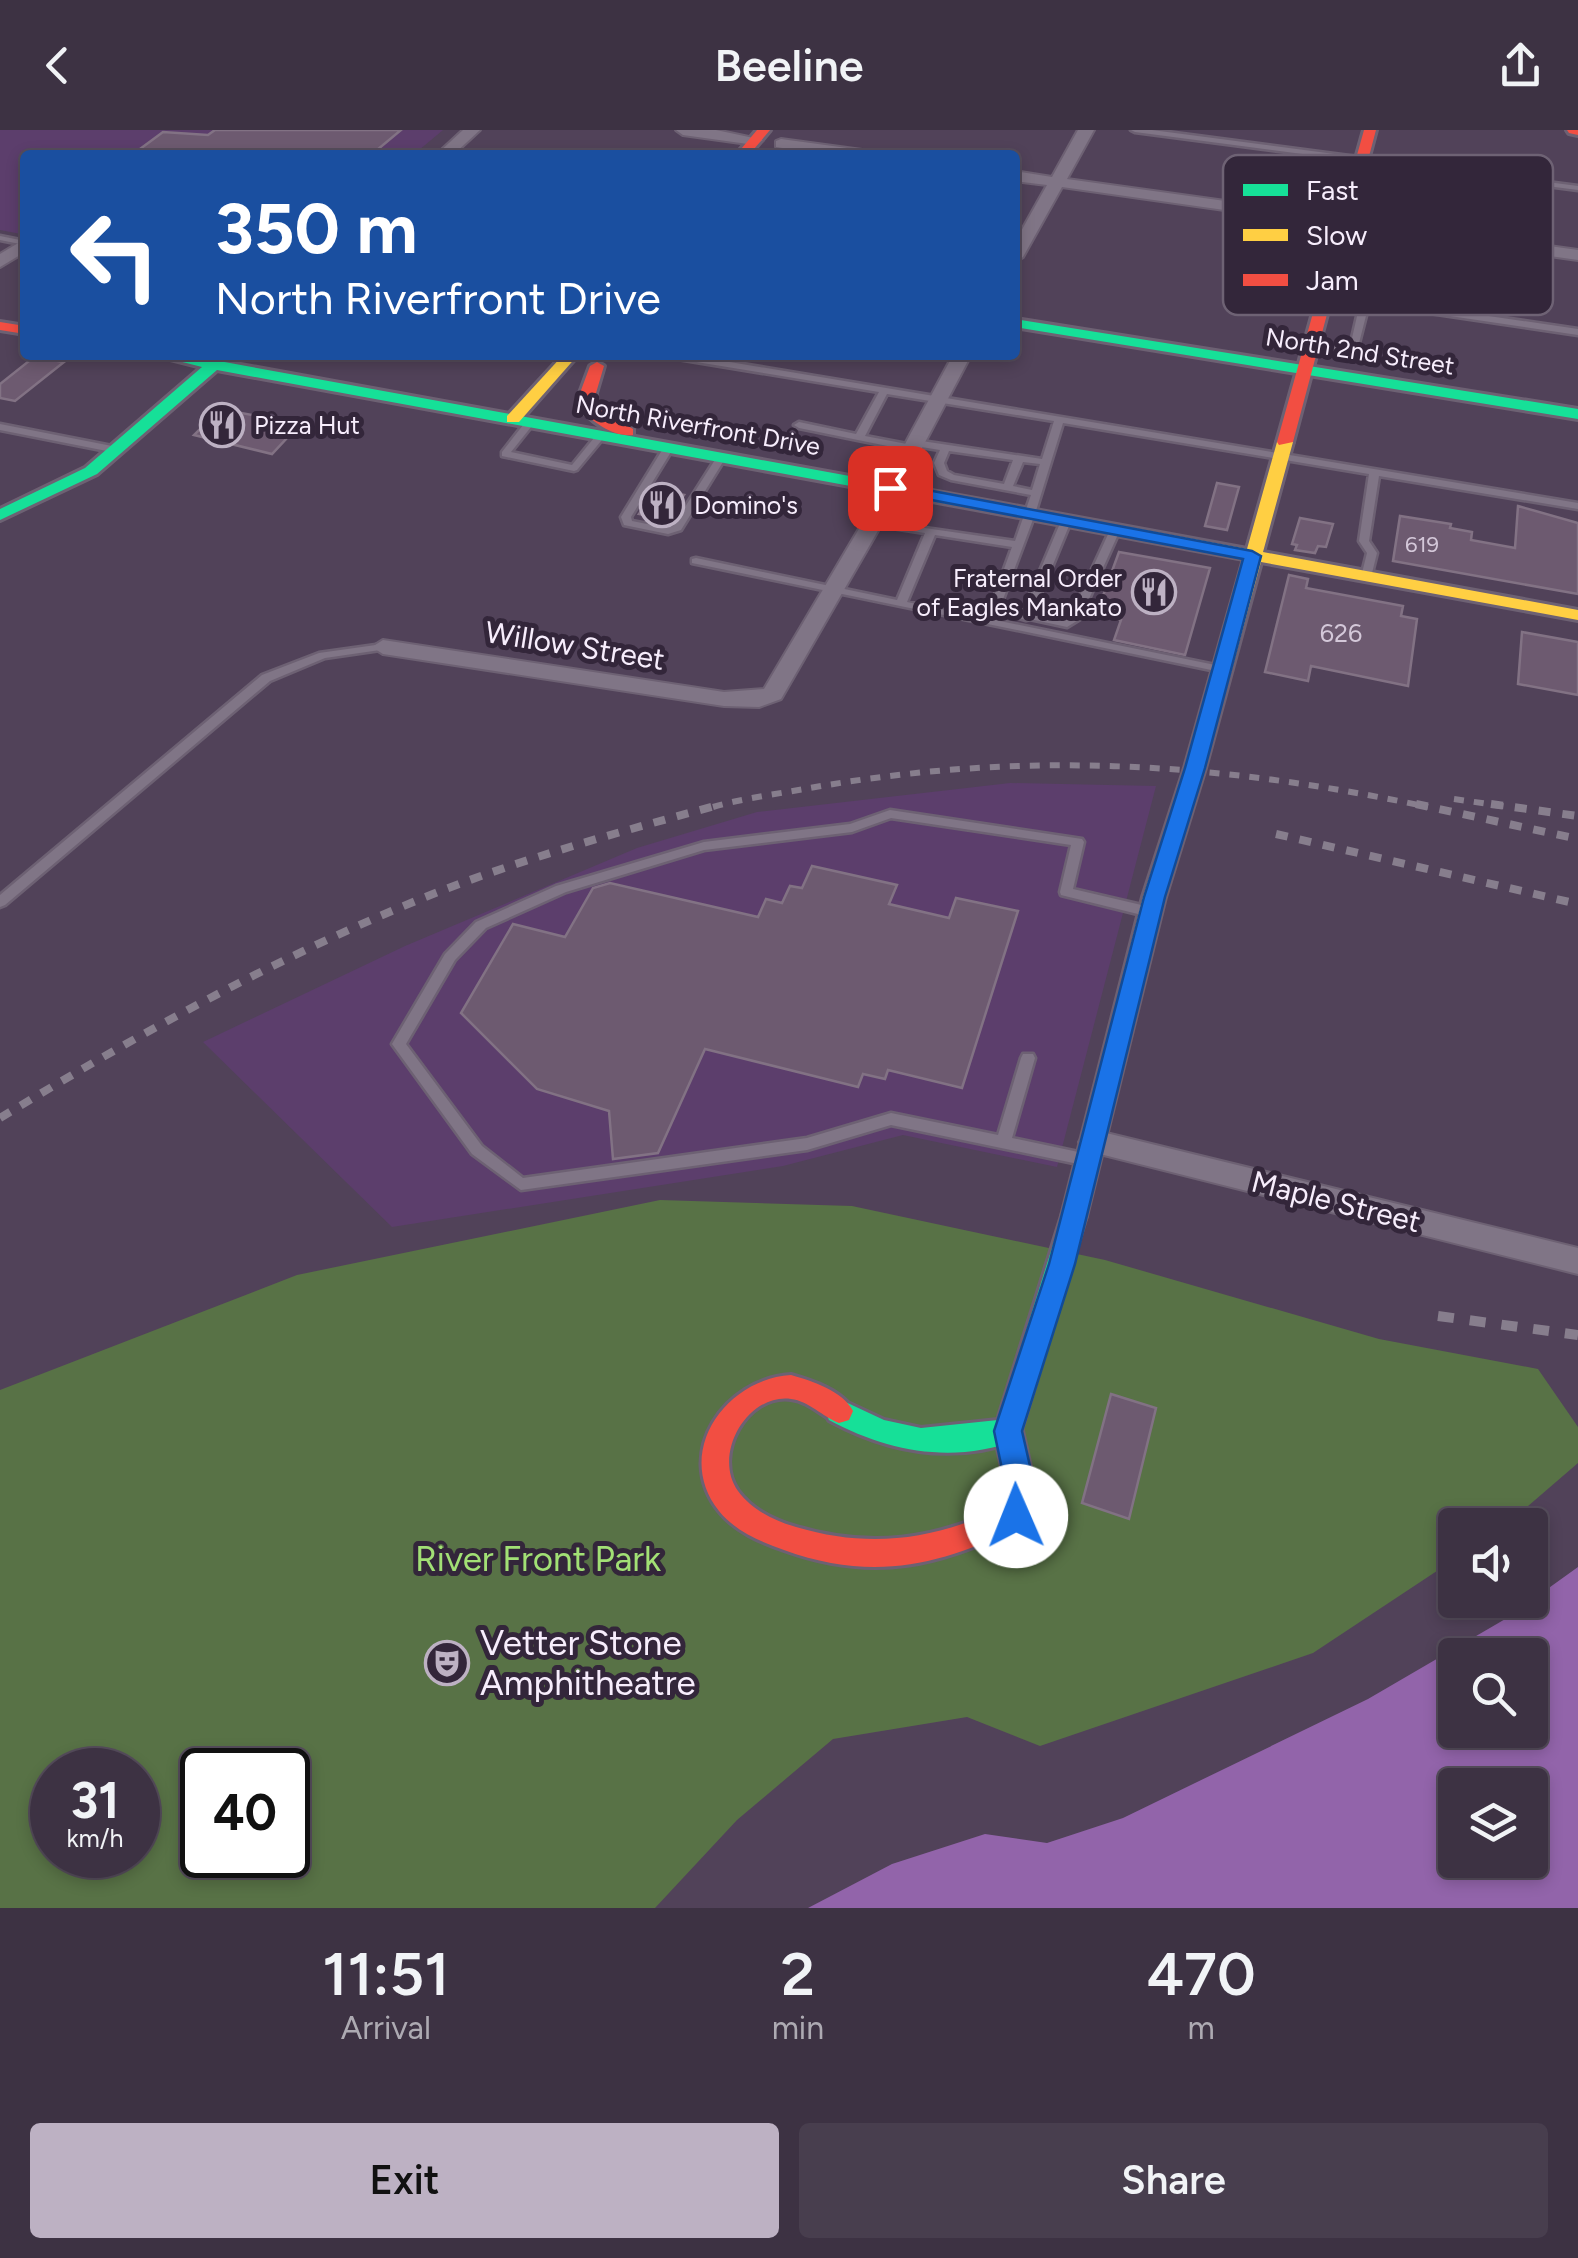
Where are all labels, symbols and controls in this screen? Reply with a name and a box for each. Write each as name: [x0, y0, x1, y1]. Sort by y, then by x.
icon: back: [30, 38, 85, 93]
text: Beeline: [714, 38, 864, 92]
icon: share: [1493, 38, 1548, 93]
legend: [1223, 155, 1553, 315]
text: Fast: [1306, 173, 1359, 207]
text: 350 m: [215, 186, 418, 271]
icon: left: [50, 190, 180, 320]
text: Slow: [1306, 218, 1367, 252]
text: Jam: [1306, 263, 1359, 297]
text: North Riverfront Drive: [215, 271, 661, 325]
street label: North 2nd Street: [1264, 321, 1456, 381]
street label: North Riverfront Drive: [573, 389, 823, 461]
restaurant icon: Pizza Hut: [199, 402, 245, 448]
place label: Pizza Hut: [254, 410, 360, 440]
pin: [848, 446, 933, 531]
icon: arrive: [863, 461, 918, 516]
restaurant icon: Domino's: [639, 482, 685, 528]
place label: Domino's: [694, 490, 798, 520]
house number: 619: [1405, 531, 1439, 558]
place label: Fraternal Order of Eagles Mankato: [917, 563, 1123, 622]
restaurant icon: Fraternal Order of Eagles Mankato: [1131, 569, 1177, 615]
street label: Willow Street: [483, 613, 667, 678]
house number: 626: [1320, 618, 1362, 648]
street label: Maple Street: [1248, 1163, 1424, 1240]
position arrow: [964, 1464, 1068, 1568]
map controls: [1438, 1508, 1548, 1878]
button: sound: [1438, 1508, 1548, 1618]
park label: River Front Park: [415, 1538, 661, 1580]
place label: Vetter Stone Amphitheatre: [480, 1622, 696, 1704]
button: search: [1438, 1638, 1548, 1748]
theatre icon: Vetter Stone Amphitheatre: [424, 1640, 470, 1686]
speed limit sign: 40: [180, 1748, 310, 1878]
button: layers: [1438, 1768, 1548, 1878]
text: 31: [71, 1770, 119, 1831]
text: km/h: [66, 1823, 124, 1853]
text: 11:51: [322, 1938, 449, 2010]
text: 2: [781, 1938, 815, 2010]
text: 470: [1146, 1938, 1256, 2010]
text: Arrival: [341, 2009, 431, 2047]
text: min: [772, 2009, 824, 2047]
text: m: [1187, 2009, 1215, 2047]
button: Exit: [30, 2123, 779, 2238]
button: Share: [799, 2123, 1548, 2238]

